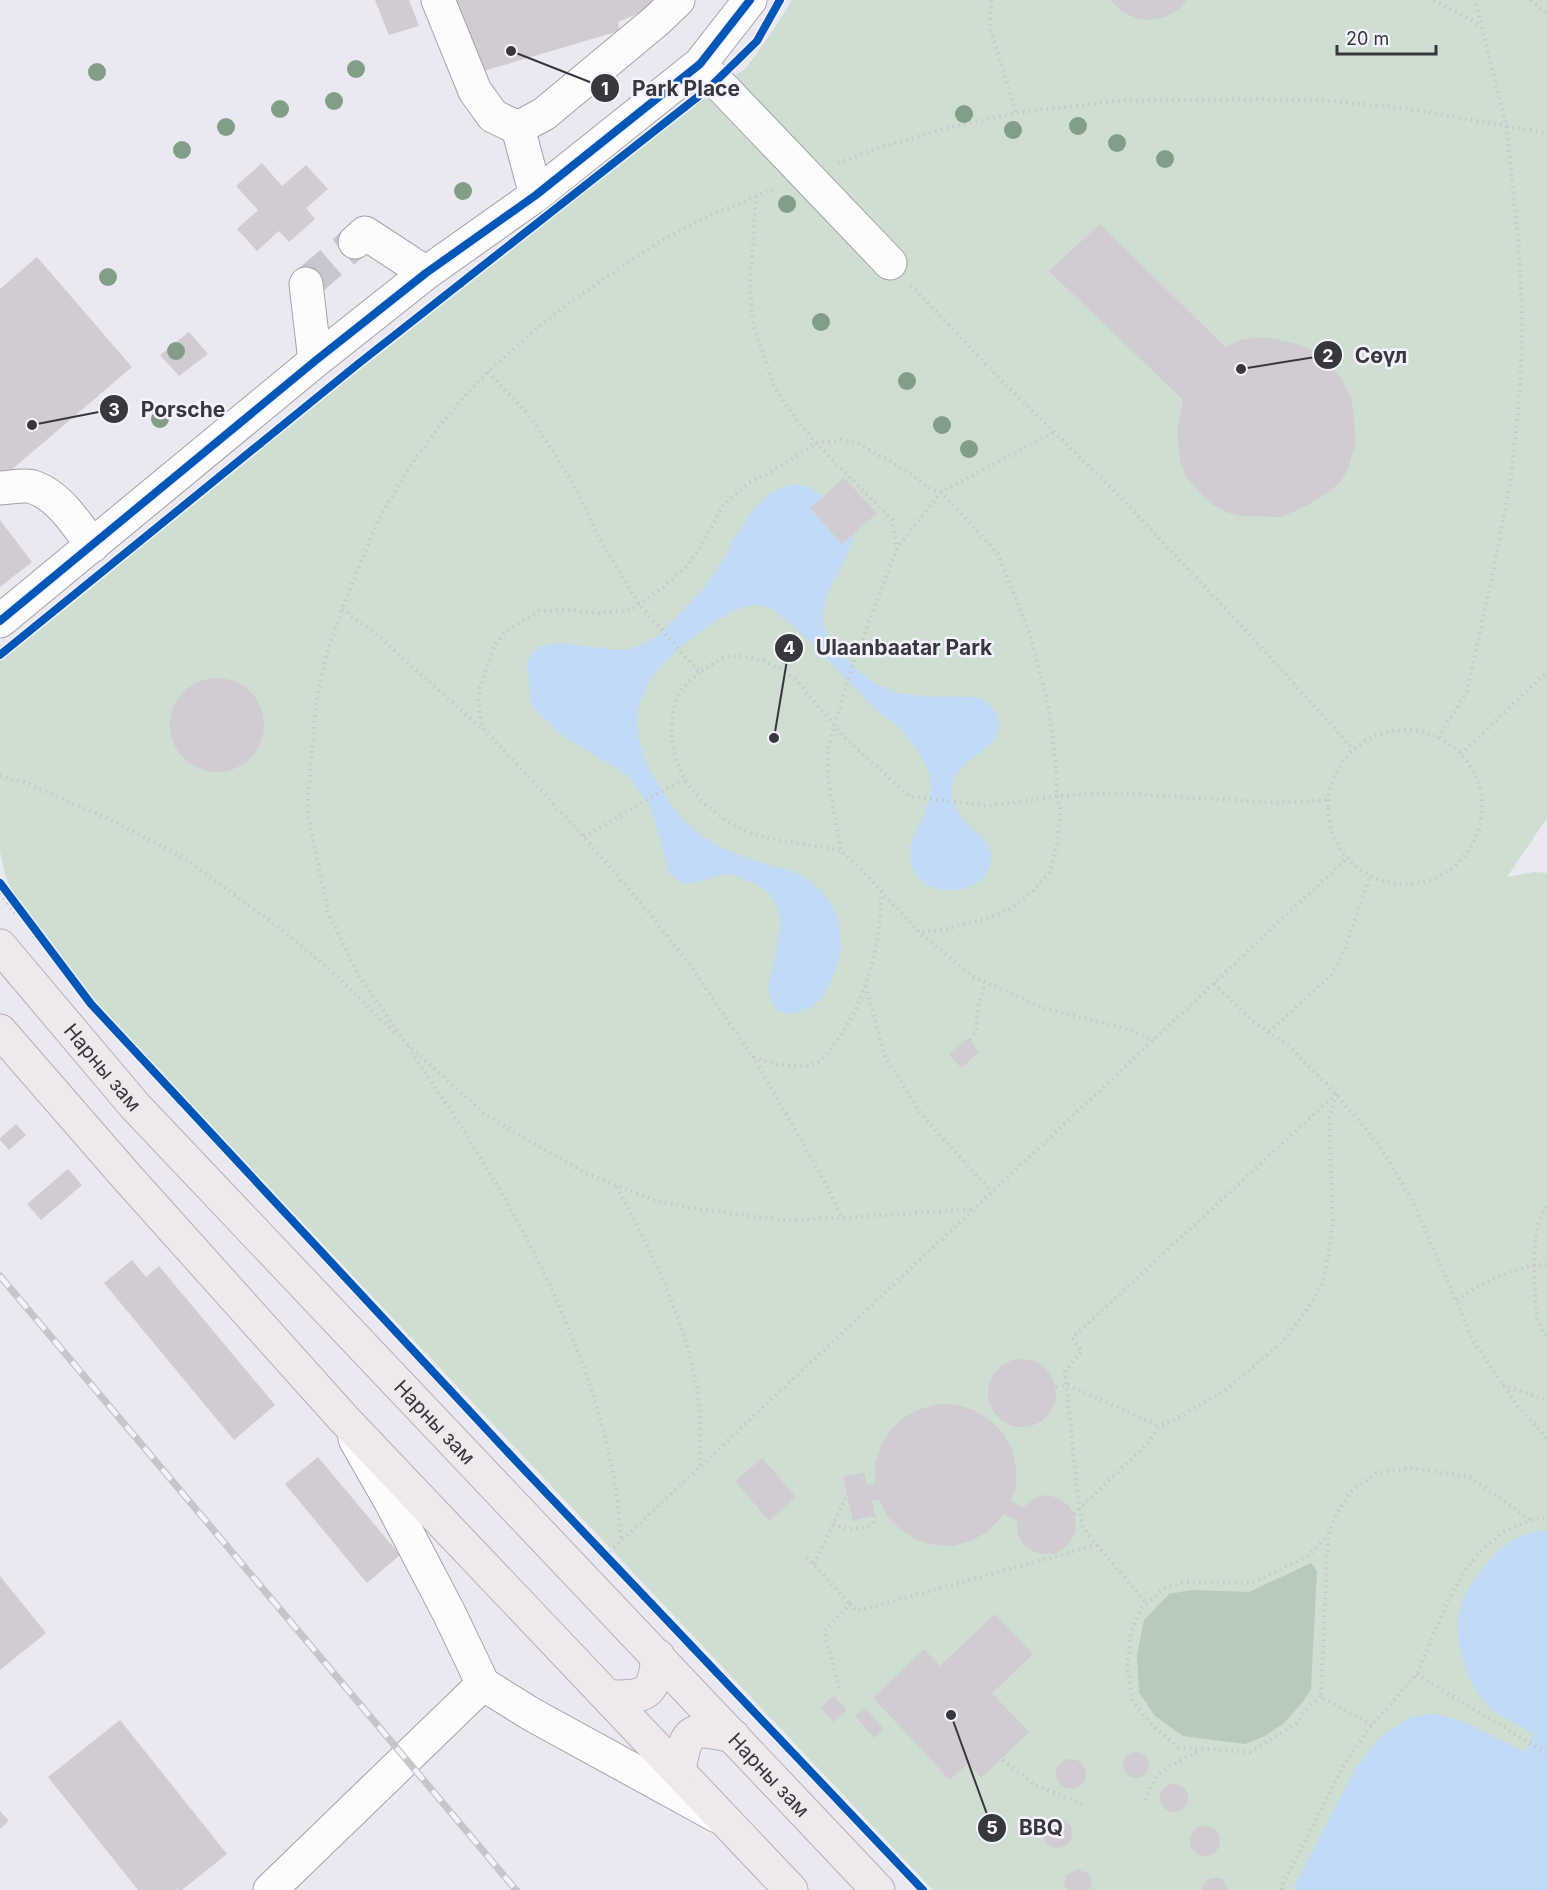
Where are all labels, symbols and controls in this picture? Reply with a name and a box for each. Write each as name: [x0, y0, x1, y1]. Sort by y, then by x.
scale bar: [1337, 18, 1436, 56]
text: 20 m: [1346, 28, 1389, 49]
callout: Park Place: [590, 69, 752, 108]
text: Park Place: [632, 76, 740, 101]
text: 1: [601, 78, 609, 99]
callout: Сөүл: [1313, 336, 1419, 375]
text: Сөүл: [1355, 343, 1407, 368]
text: 2: [1322, 345, 1334, 366]
callout: Porsche: [99, 390, 238, 429]
text: Porsche: [141, 397, 225, 422]
text: 3: [108, 399, 120, 420]
callout: Ulaanbaatar Park: [774, 628, 1005, 667]
text: Ulaanbaatar Park: [816, 635, 993, 660]
text: 4: [783, 637, 795, 658]
street label: Нарны зам: [59, 1019, 146, 1116]
street label: Нарны зам: [389, 1375, 480, 1469]
street label: Нарны зам: [723, 1728, 815, 1822]
callout: BBQ: [977, 1808, 1075, 1847]
text: BBQ: [1019, 1815, 1063, 1840]
text: 5: [986, 1817, 998, 1838]

